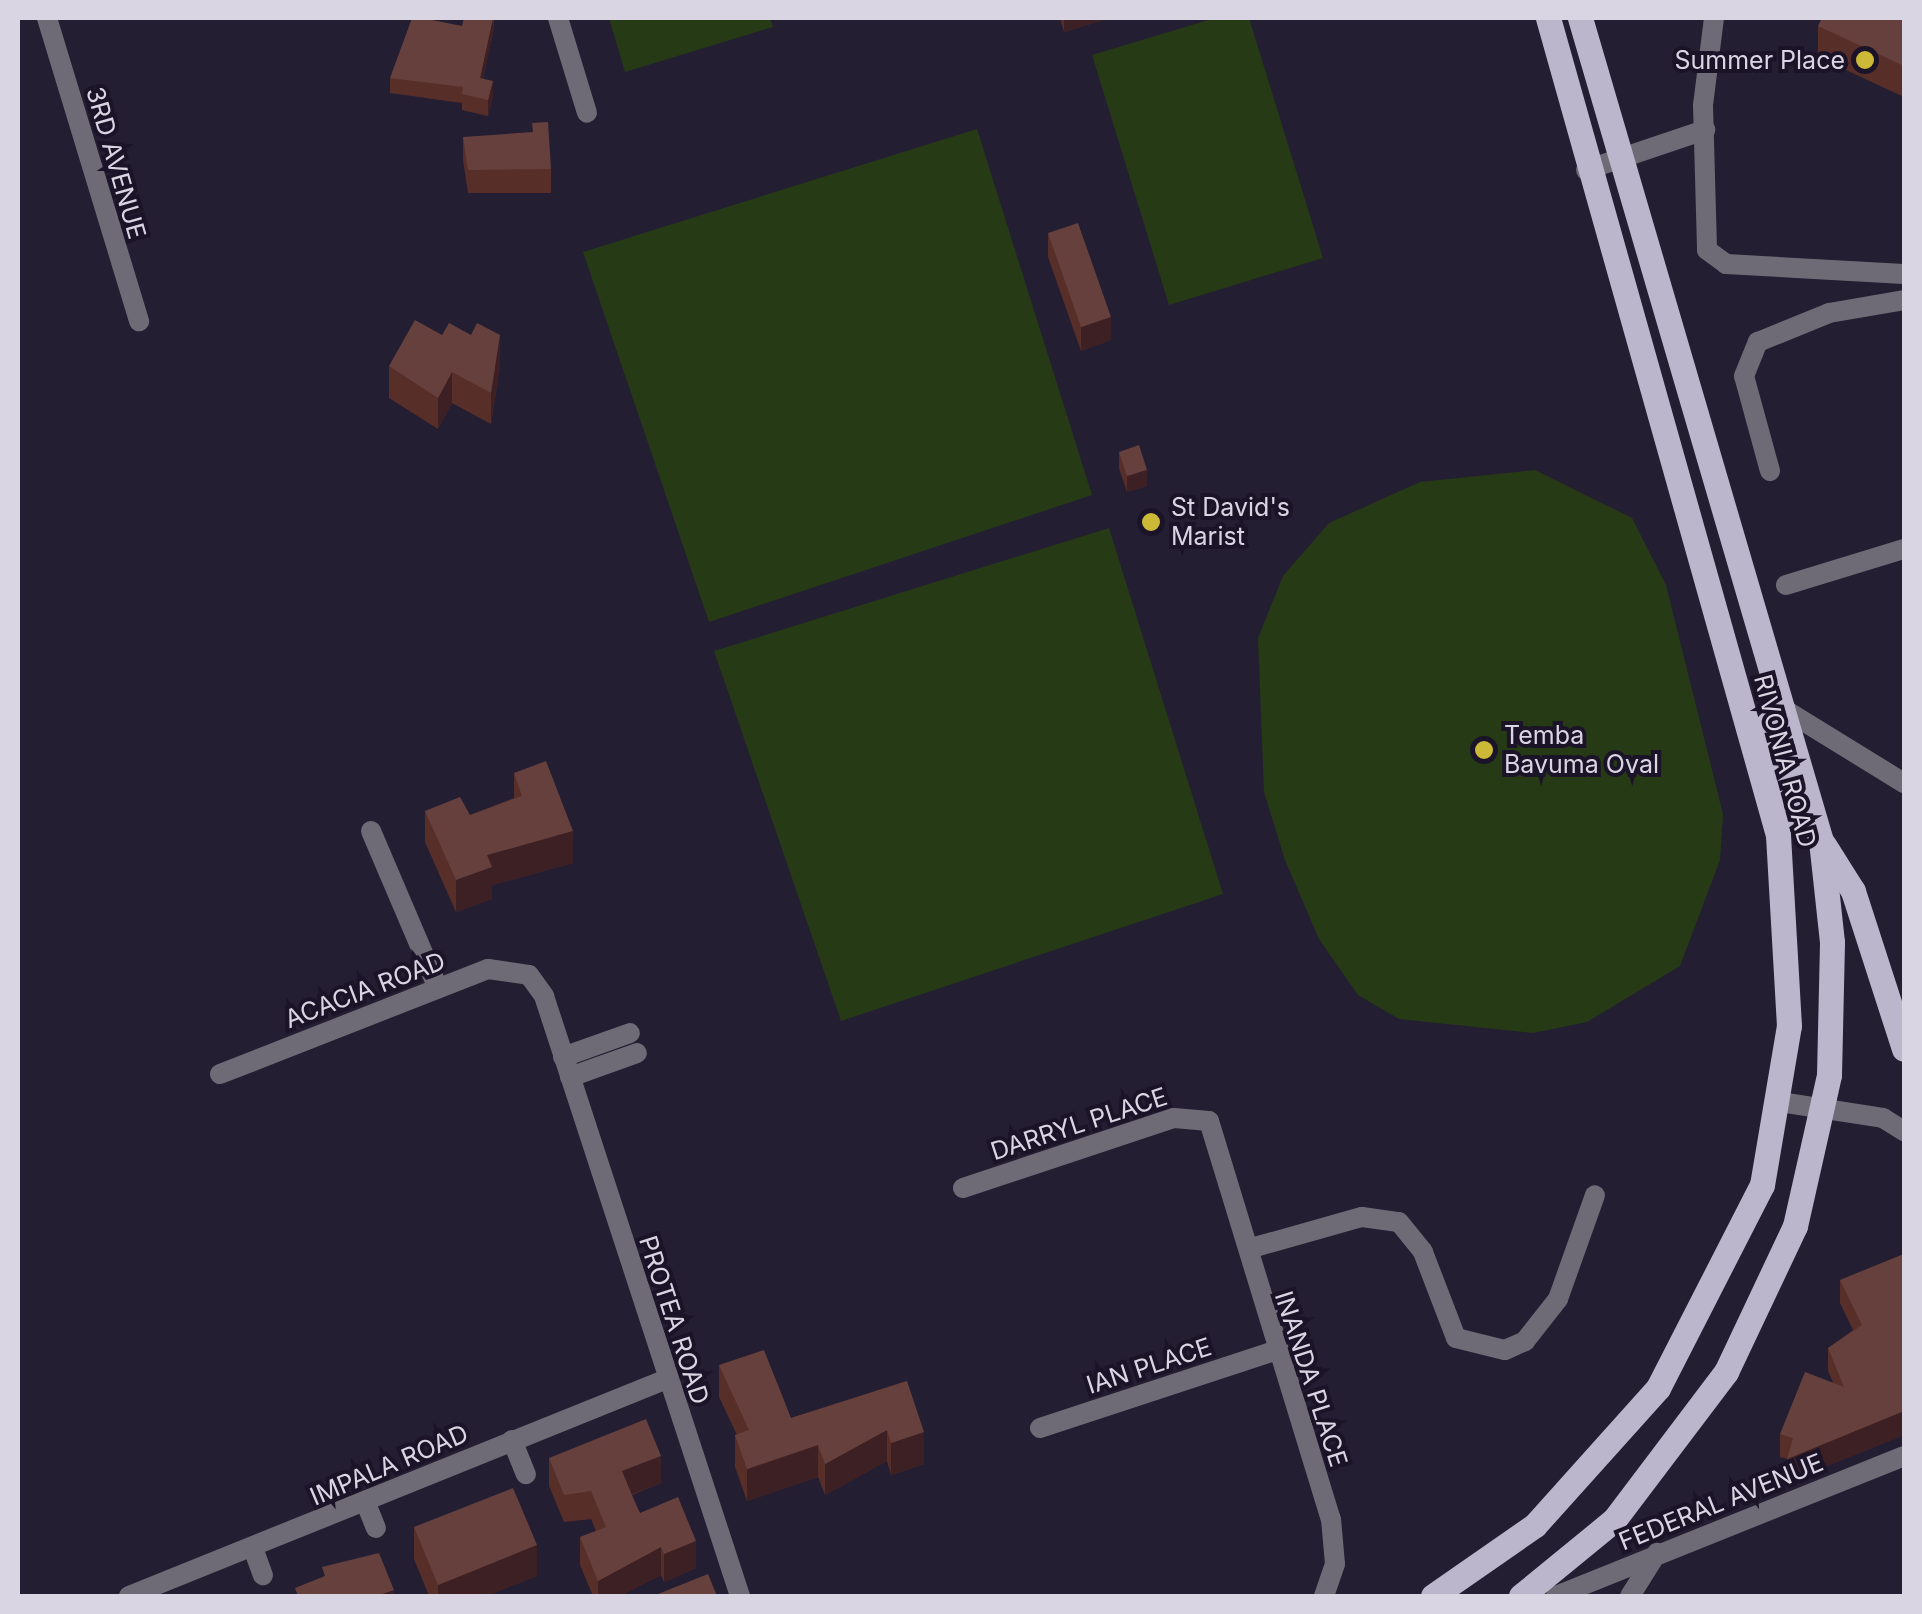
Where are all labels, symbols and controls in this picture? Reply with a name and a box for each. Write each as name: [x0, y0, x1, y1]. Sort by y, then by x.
place label: Summer Place: [1674, 45, 1845, 75]
marker: Summer Place: [1854, 49, 1876, 71]
street label: 3RD AVENUE: [80, 83, 152, 243]
place label: St David's Marist: [1171, 493, 1290, 552]
marker: St David's Marist: [1140, 511, 1162, 533]
street label: RIVONIA ROAD: [1748, 671, 1822, 851]
place label: Temba Bavuma Oval: [1504, 721, 1659, 780]
marker: Temba Bavuma Oval: [1473, 739, 1495, 761]
street label: ACACIA ROAD: [281, 946, 449, 1034]
street label: DARRYL PLACE: [987, 1081, 1171, 1167]
street label: PROTEA ROAD: [633, 1232, 715, 1408]
street label: INANDA PLACE: [1268, 1287, 1354, 1471]
street label: IAN PLACE: [1083, 1332, 1215, 1400]
street label: IMPALA ROAD: [305, 1418, 473, 1512]
street label: FEDERAL AVENUE: [1614, 1447, 1828, 1557]

